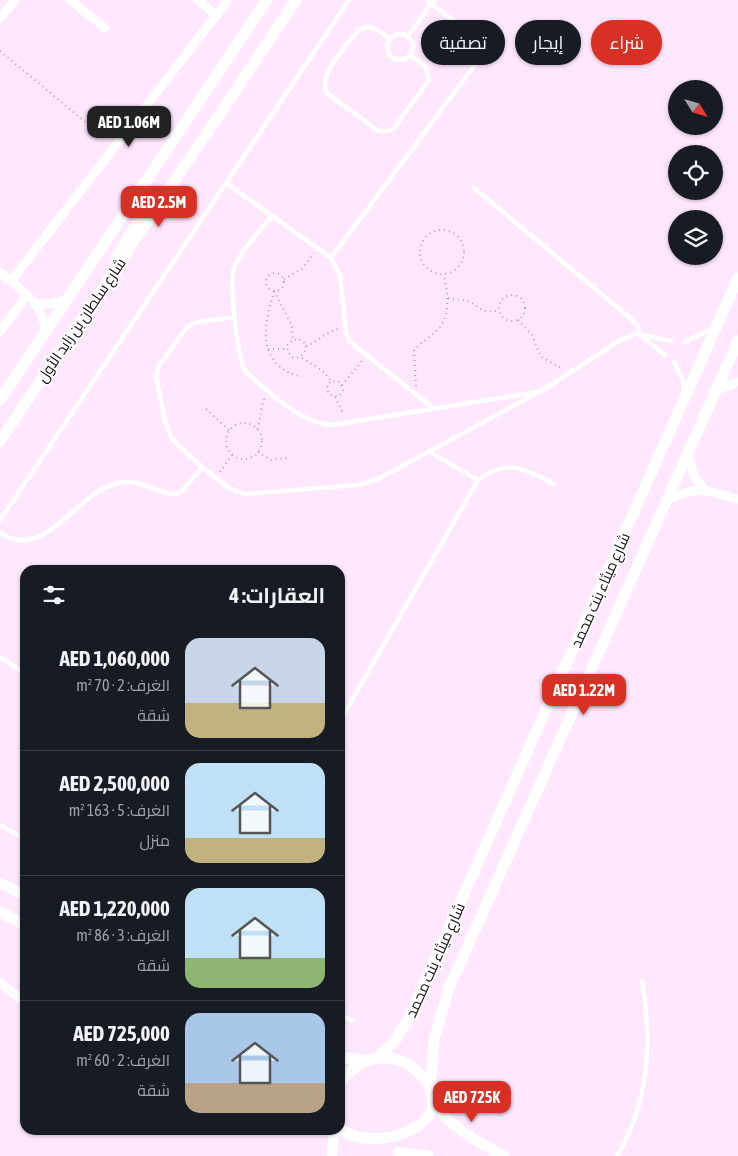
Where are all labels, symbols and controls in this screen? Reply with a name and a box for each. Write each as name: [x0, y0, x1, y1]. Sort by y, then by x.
chip: تصفية: [421, 20, 505, 65]
chip: إيجار: [515, 20, 581, 65]
chip: شراء: [591, 20, 662, 65]
north arrow: [668, 80, 722, 135]
map controls: [668, 80, 723, 265]
pin: AED 1.06M: [72, 106, 186, 148]
text: AED 1.06M: [98, 113, 160, 131]
button: locate: [668, 145, 723, 200]
pin: AED 2.5M: [107, 186, 211, 228]
text: AED 2.5M: [132, 193, 186, 211]
button: layers: [668, 210, 723, 265]
street label: شارع سلطان بن زايد الأول: [33, 255, 131, 387]
street label: شارع ميثاء بنت محمد: [567, 530, 636, 651]
icon: filters: [40, 581, 68, 609]
text: العقارات: 4: [229, 583, 325, 607]
text: AED 1,060,000: [60, 646, 170, 670]
icon: home: [225, 658, 285, 718]
pin: AED 1.22M: [527, 674, 641, 716]
text: الغرف: 2 · 70 m²: [76, 676, 170, 694]
text: AED 1.22M: [553, 681, 615, 699]
text: شقة: [137, 706, 170, 724]
text: AED 2,500,000: [60, 771, 170, 795]
icon: home: [225, 783, 285, 843]
text: الغرف: 5 · 163 m²: [69, 801, 170, 819]
text: منزل: [140, 831, 170, 849]
text: AED 1,220,000: [60, 896, 170, 920]
street label: شارع ميثاء بنت محمد: [402, 900, 471, 1021]
icon: home: [225, 908, 285, 968]
text: الغرف: 3 · 86 m²: [76, 926, 170, 944]
text: شقة: [137, 956, 170, 974]
text: AED 725,000: [73, 1021, 170, 1045]
icon: home: [225, 1033, 285, 1093]
text: الغرف: 2 · 60 m²: [76, 1051, 170, 1069]
pin: AED 725K: [420, 1080, 524, 1123]
text: شقة: [137, 1081, 170, 1099]
text: AED 725K: [444, 1088, 500, 1106]

